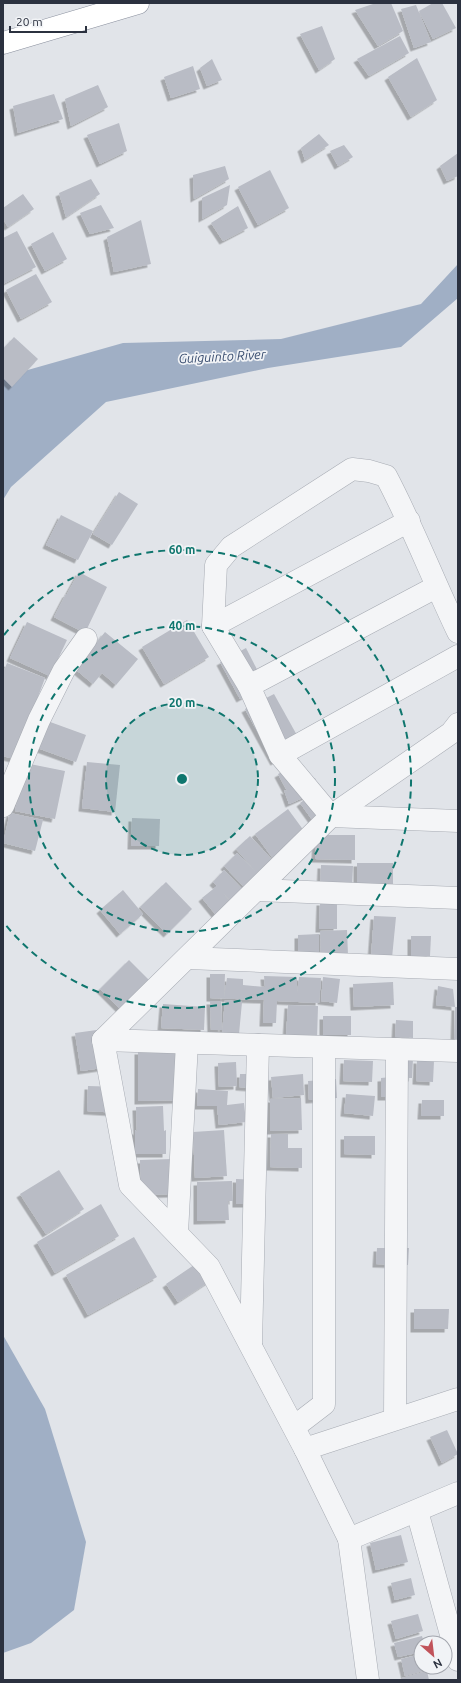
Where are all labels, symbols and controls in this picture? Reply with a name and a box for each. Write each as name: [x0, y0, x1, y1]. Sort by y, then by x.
scale bar: [10, 8, 86, 34]
text: 20 m: [16, 15, 43, 28]
water label: Guiguinto River: [178, 347, 267, 365]
text: 60 m: [169, 543, 195, 556]
text: 40 m: [169, 619, 195, 632]
text: 20 m: [169, 696, 195, 709]
centre of rings: [175, 772, 189, 786]
north arrow: [413, 1635, 453, 1675]
text: N: [431, 1657, 444, 1671]

